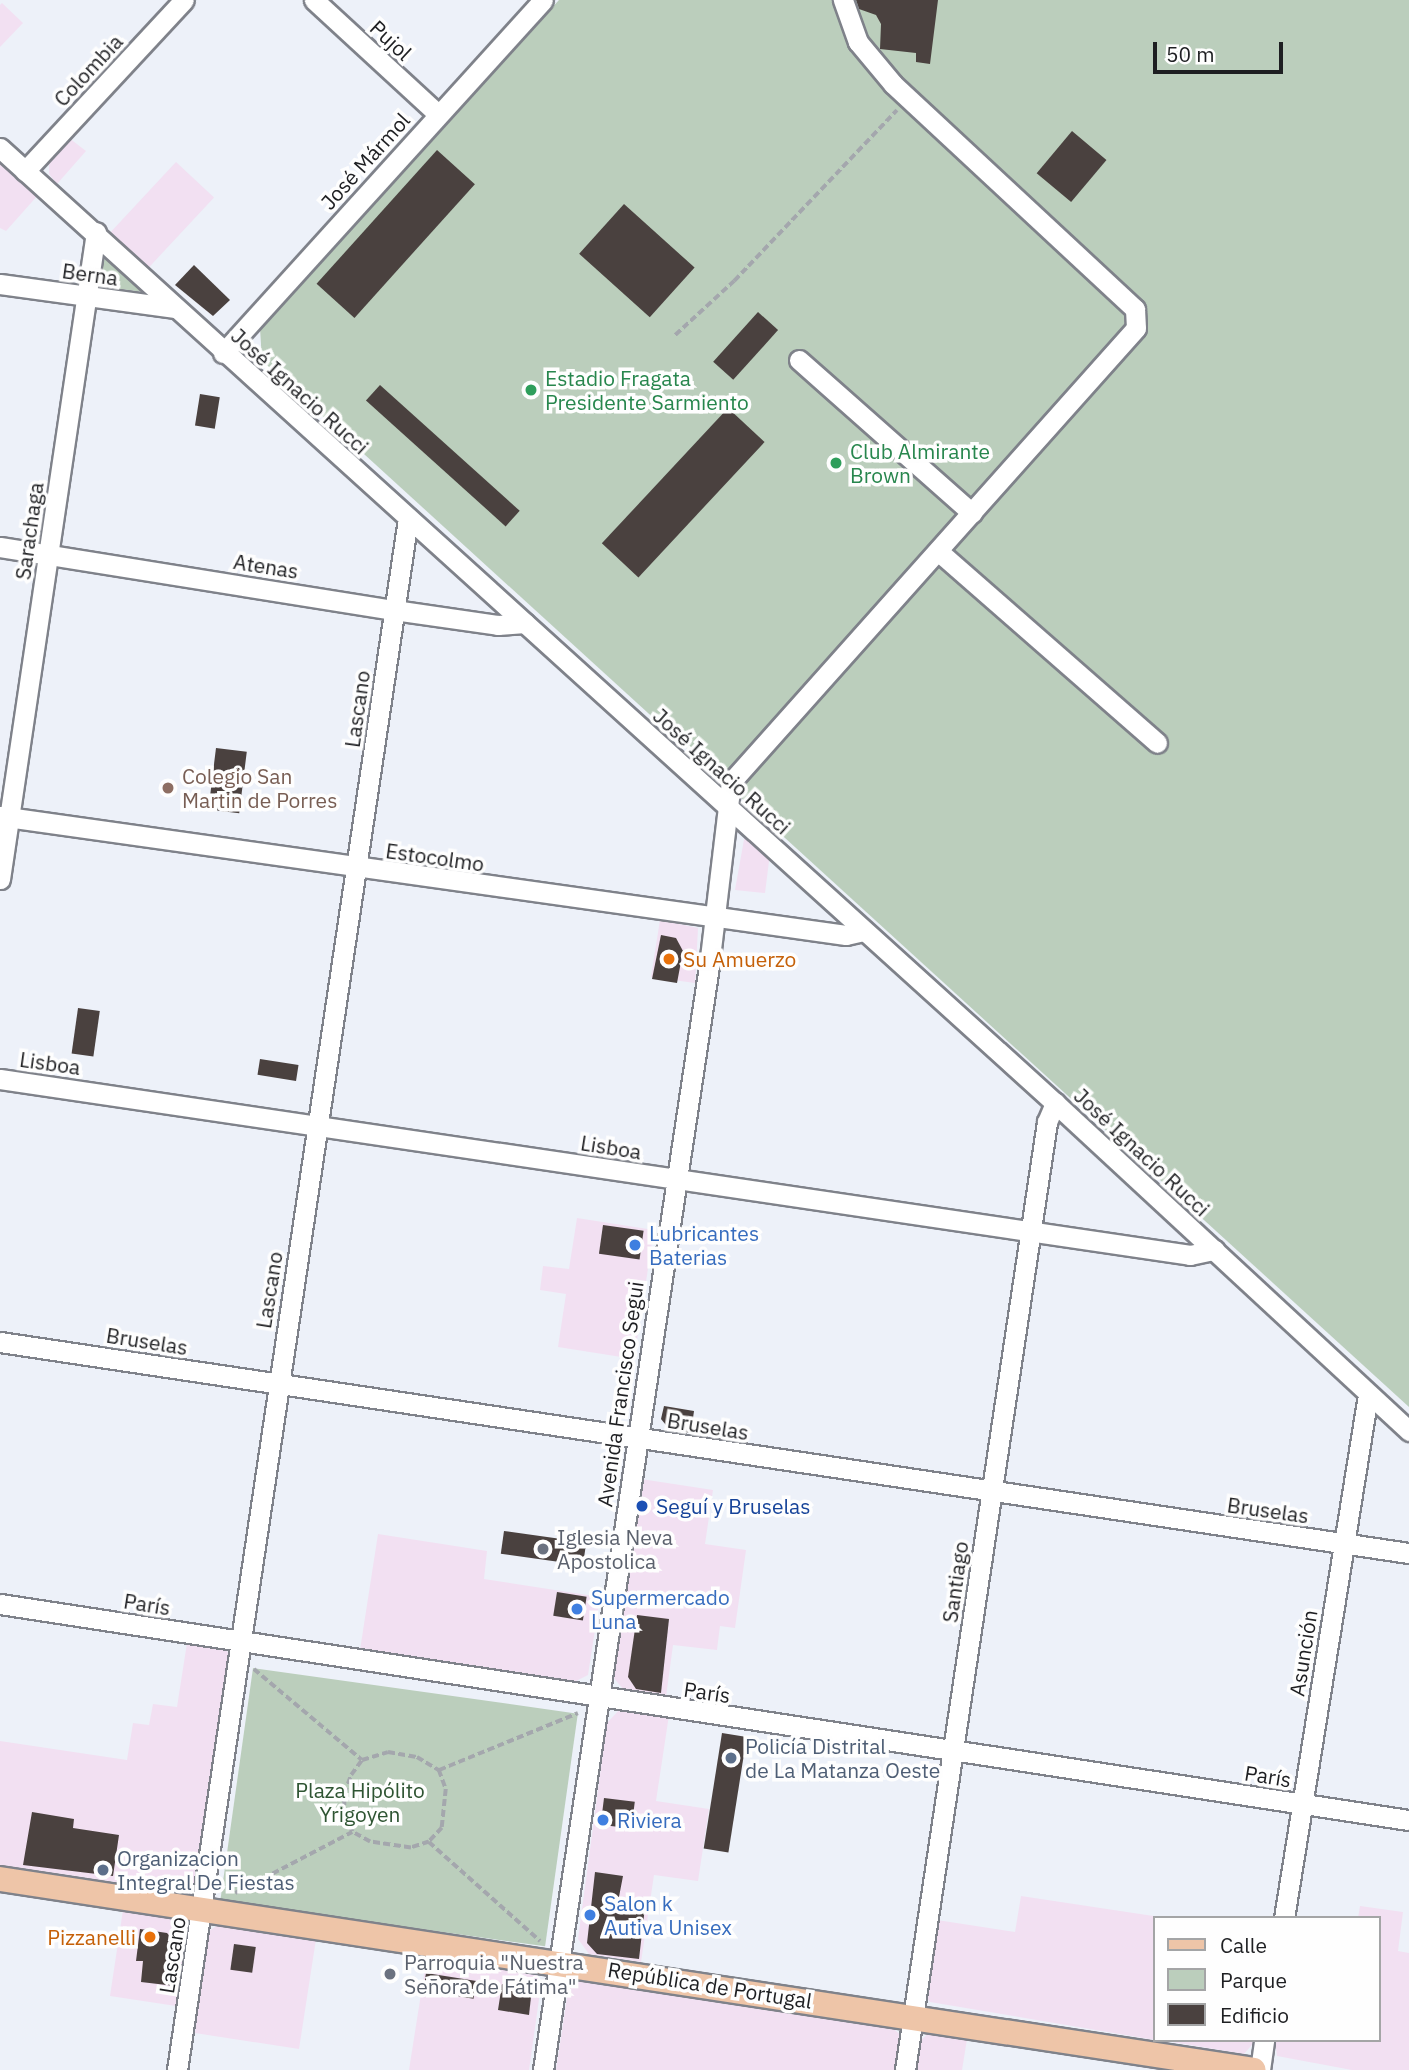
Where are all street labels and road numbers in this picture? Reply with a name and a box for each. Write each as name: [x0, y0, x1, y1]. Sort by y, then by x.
street label: Pujol: [365, 15, 417, 65]
street label: Colombia: [48, 29, 128, 111]
street label: José Mármol: [315, 108, 415, 214]
street label: Berna: [60, 258, 120, 290]
street label: José Ignacio Rucci: [226, 323, 374, 459]
street label: Sarachaga: [10, 481, 48, 581]
street label: Atenas: [232, 548, 300, 584]
street label: Lascano: [339, 669, 375, 749]
street label: José Ignacio Rucci: [648, 703, 796, 839]
street label: Estocolmo: [384, 838, 486, 876]
street label: Lisboa: [18, 1046, 82, 1080]
street label: José Ignacio Rucci: [1069, 1083, 1215, 1221]
street label: Lisboa: [579, 1130, 643, 1164]
street label: Lascano: [251, 1250, 287, 1330]
street label: Avenida Francisco Segui: [592, 1280, 648, 1508]
street label: Bruselas: [104, 1322, 190, 1360]
street label: Bruselas: [665, 1407, 751, 1445]
street label: Bruselas: [1226, 1492, 1310, 1528]
street label: Santiago: [937, 1540, 973, 1624]
street label: París: [122, 1588, 172, 1620]
street label: Asunción: [1284, 1608, 1322, 1698]
street label: París: [682, 1676, 732, 1708]
street label: París: [1243, 1760, 1293, 1792]
street label: Lascano: [154, 1915, 190, 1995]
street label: República de Portugal: [606, 1956, 814, 2014]

